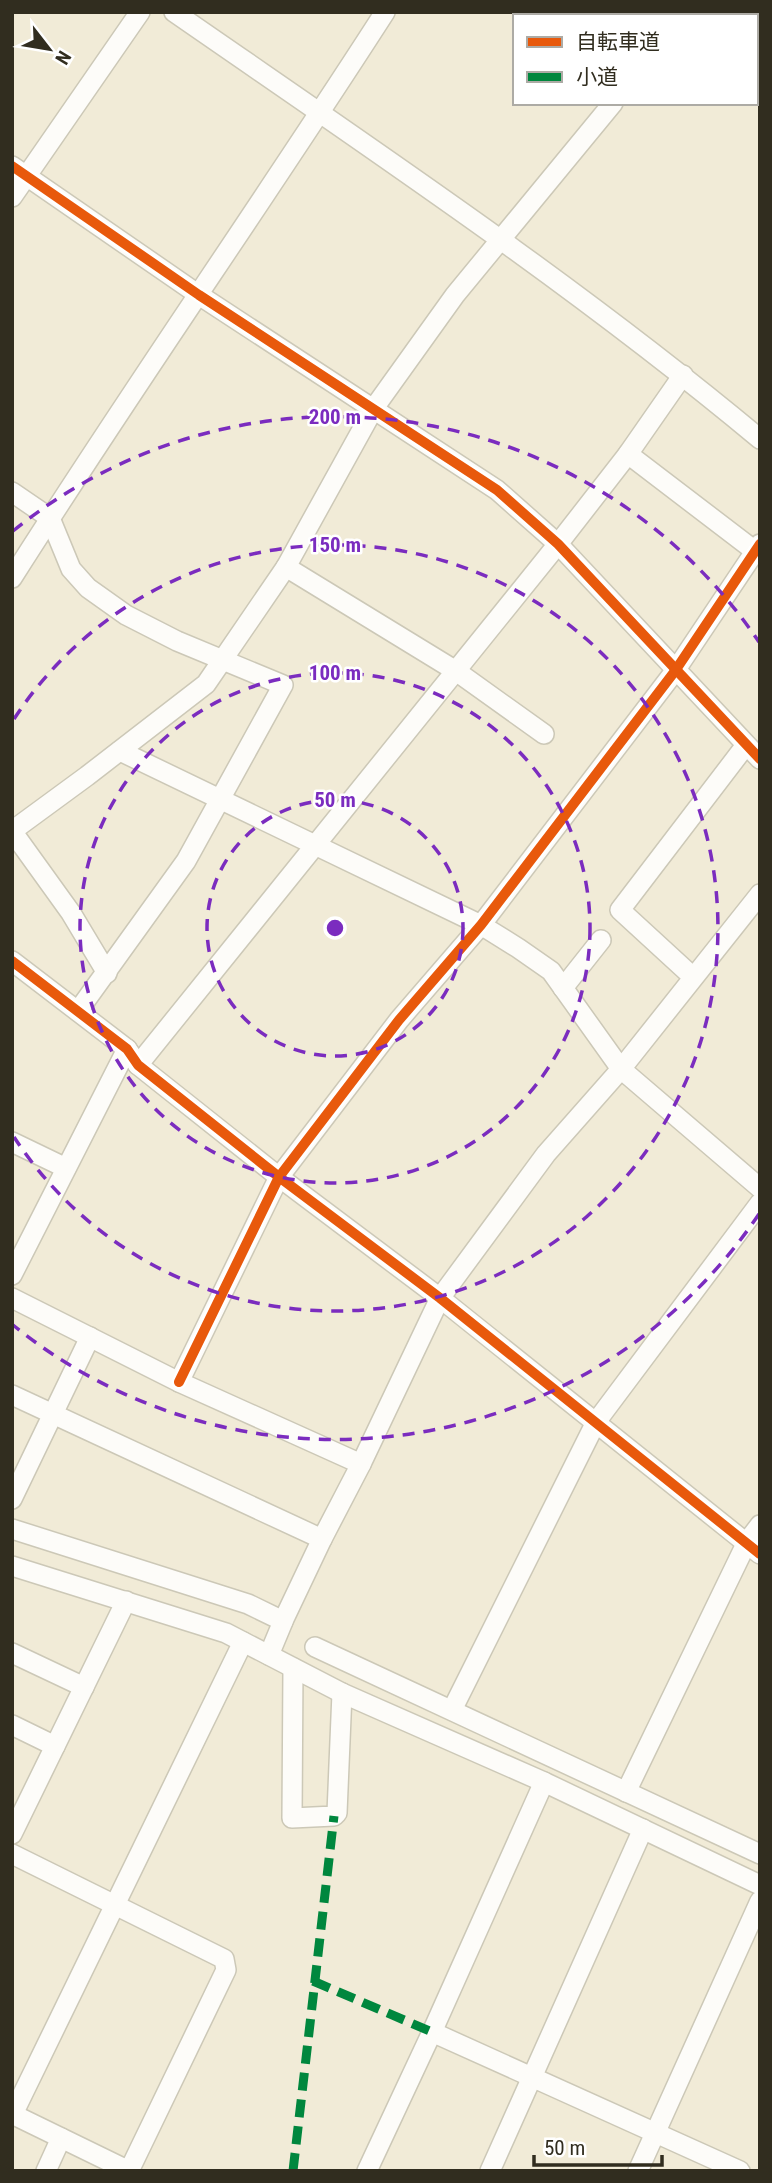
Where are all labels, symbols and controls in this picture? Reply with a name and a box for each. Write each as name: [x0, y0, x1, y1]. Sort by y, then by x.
north arrow: [14, 14, 84, 84]
legend: [513, 14, 758, 105]
text: 自転車道: [576, 30, 660, 54]
text: N: [50, 47, 76, 68]
text: 小道: [576, 65, 618, 89]
text: 200 m: [309, 405, 361, 429]
text: 150 m: [309, 533, 361, 557]
text: 100 m: [309, 661, 361, 685]
text: 50 m: [314, 788, 356, 812]
centre of rings: [323, 916, 347, 940]
scale bar: [534, 2124, 662, 2168]
text: 50 m: [544, 2136, 585, 2160]

